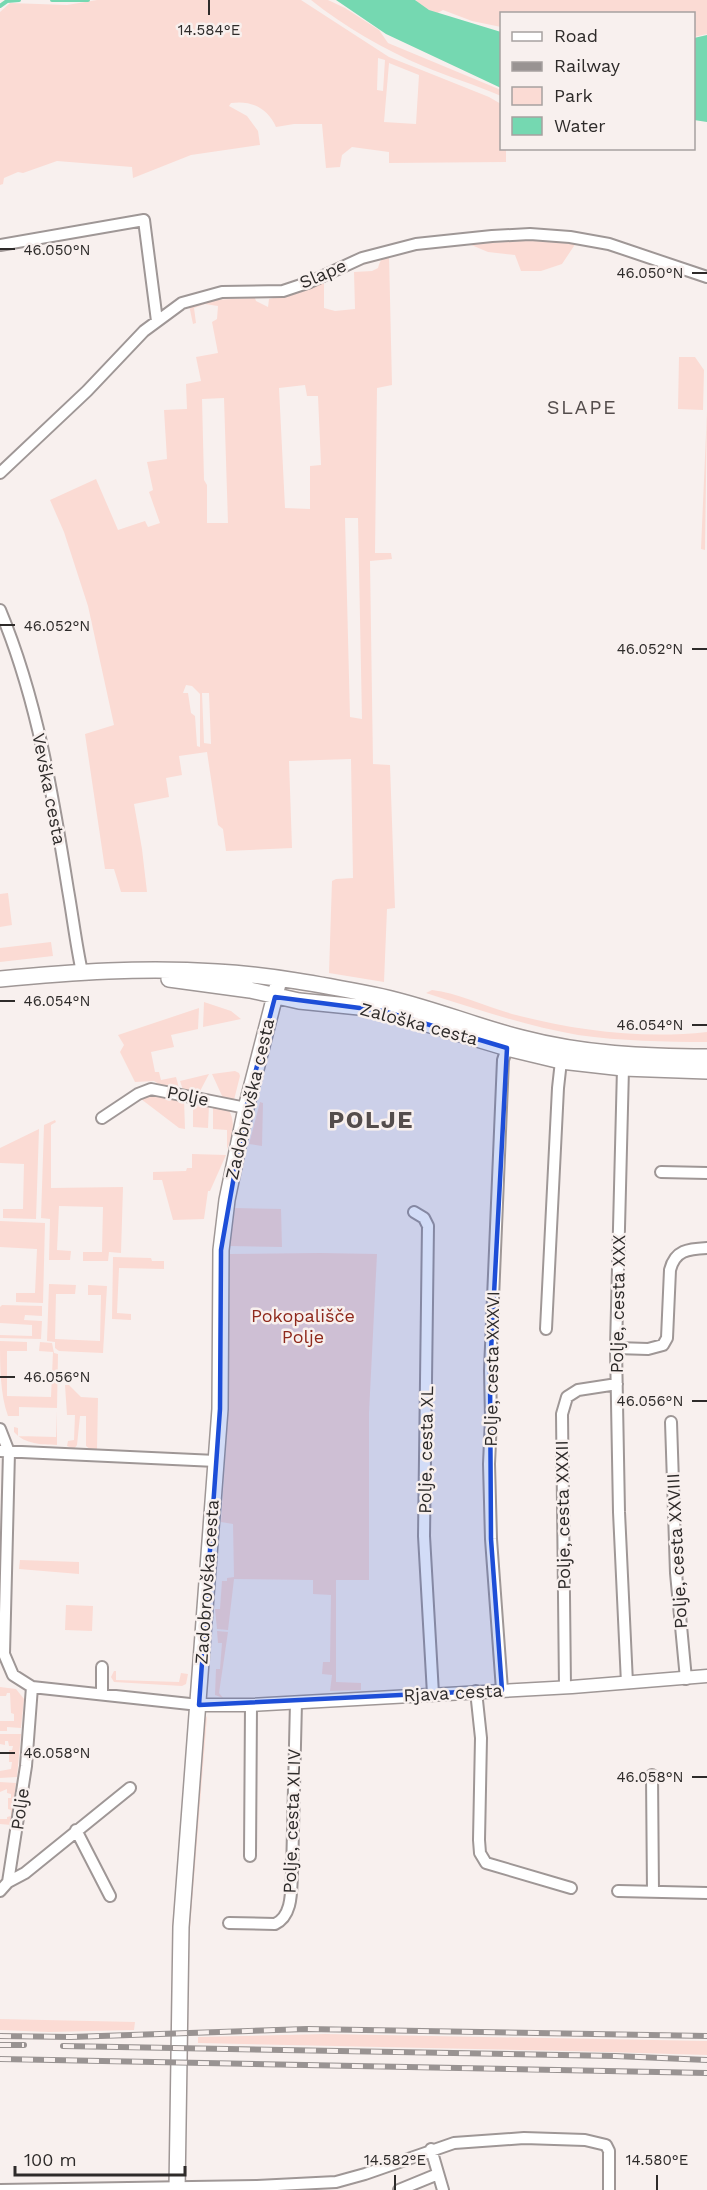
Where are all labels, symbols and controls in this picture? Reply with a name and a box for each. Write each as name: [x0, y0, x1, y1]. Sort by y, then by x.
legend: [500, 12, 695, 150]
text: 14.584°E: [178, 21, 240, 39]
text: Road: [554, 25, 598, 46]
text: Railway: [554, 55, 621, 76]
text: Park: [554, 85, 593, 106]
text: Water: [554, 115, 606, 136]
text: 46.050°N: [23, 241, 91, 259]
street label: Slape: [296, 254, 349, 293]
text: 46.050°N: [616, 264, 684, 282]
district label: SLAPE: [547, 395, 617, 419]
text: 46.052°N: [24, 617, 90, 635]
text: 46.052°N: [617, 640, 683, 658]
street label: Vevška cesta: [28, 731, 71, 846]
text: 46.054°N: [23, 992, 91, 1010]
street label: Zaloška cesta: [358, 998, 480, 1049]
street label: Zadobrovška cesta: [221, 1016, 278, 1182]
text: 46.054°N: [616, 1016, 684, 1034]
street label: Polje: [165, 1081, 211, 1110]
district label: POLJE: [328, 1106, 414, 1134]
street label: Polje, cesta XXX: [606, 1234, 629, 1374]
street label: Polje, cesta XXXVI: [480, 1291, 503, 1447]
park label: Pokopališče Polje: [251, 1305, 355, 1347]
text: 46.056°N: [23, 1368, 91, 1386]
street label: Polje, cesta XL: [414, 1386, 437, 1514]
text: 46.056°N: [616, 1392, 684, 1410]
street label: Polje, cesta XXXII: [551, 1440, 574, 1590]
street label: Polje, cesta XXVIII: [662, 1473, 691, 1629]
street label: Zadobrovška cesta: [190, 1499, 223, 1665]
street label: Rjava cesta: [403, 1679, 503, 1706]
text: 46.058°N: [23, 1744, 91, 1762]
street label: Polje, cesta XLIV: [278, 1748, 305, 1894]
text: 46.058°N: [616, 1768, 684, 1786]
street label: Polje: [6, 1787, 33, 1831]
scale bar: [15, 2139, 184, 2177]
text: 100 m: [24, 2149, 77, 2170]
text: 14.582°E: [364, 2151, 426, 2169]
text: 14.580°E: [626, 2151, 688, 2169]

